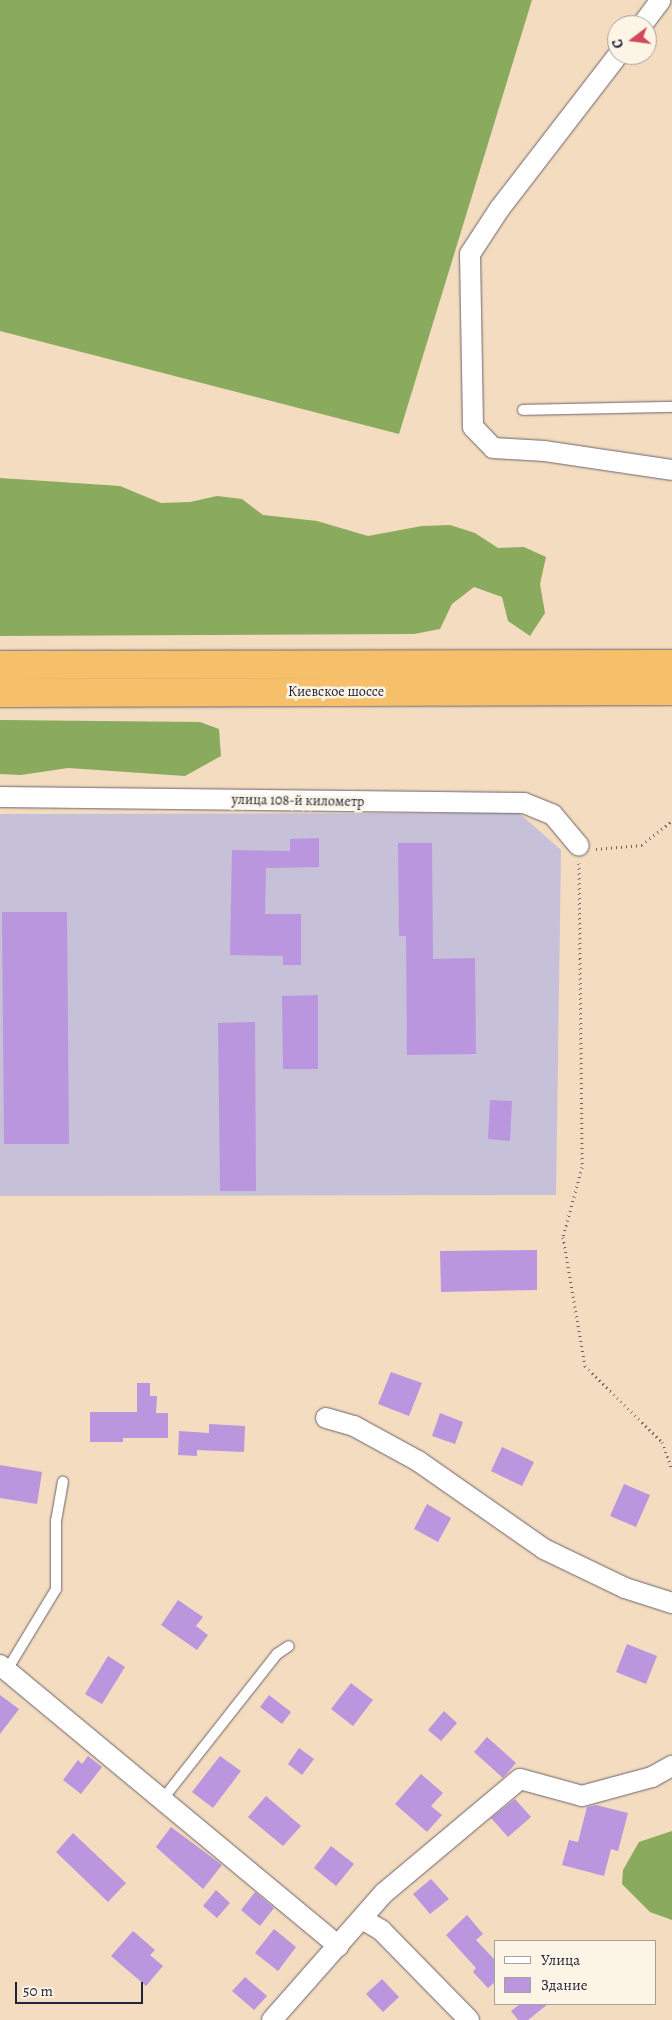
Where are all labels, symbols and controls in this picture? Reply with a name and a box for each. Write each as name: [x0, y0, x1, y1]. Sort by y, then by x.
north arrow: [607, 15, 657, 65]
text: С: [608, 37, 628, 50]
street label: Киевское шоссе: [288, 684, 384, 700]
street label: улица 108-й километр: [232, 791, 364, 811]
legend: [494, 1940, 657, 2005]
text: Улица: [541, 1950, 580, 1970]
scale bar: [18, 1972, 145, 2004]
text: Здание: [541, 1975, 588, 1995]
text: 50 m: [23, 1981, 53, 2001]

